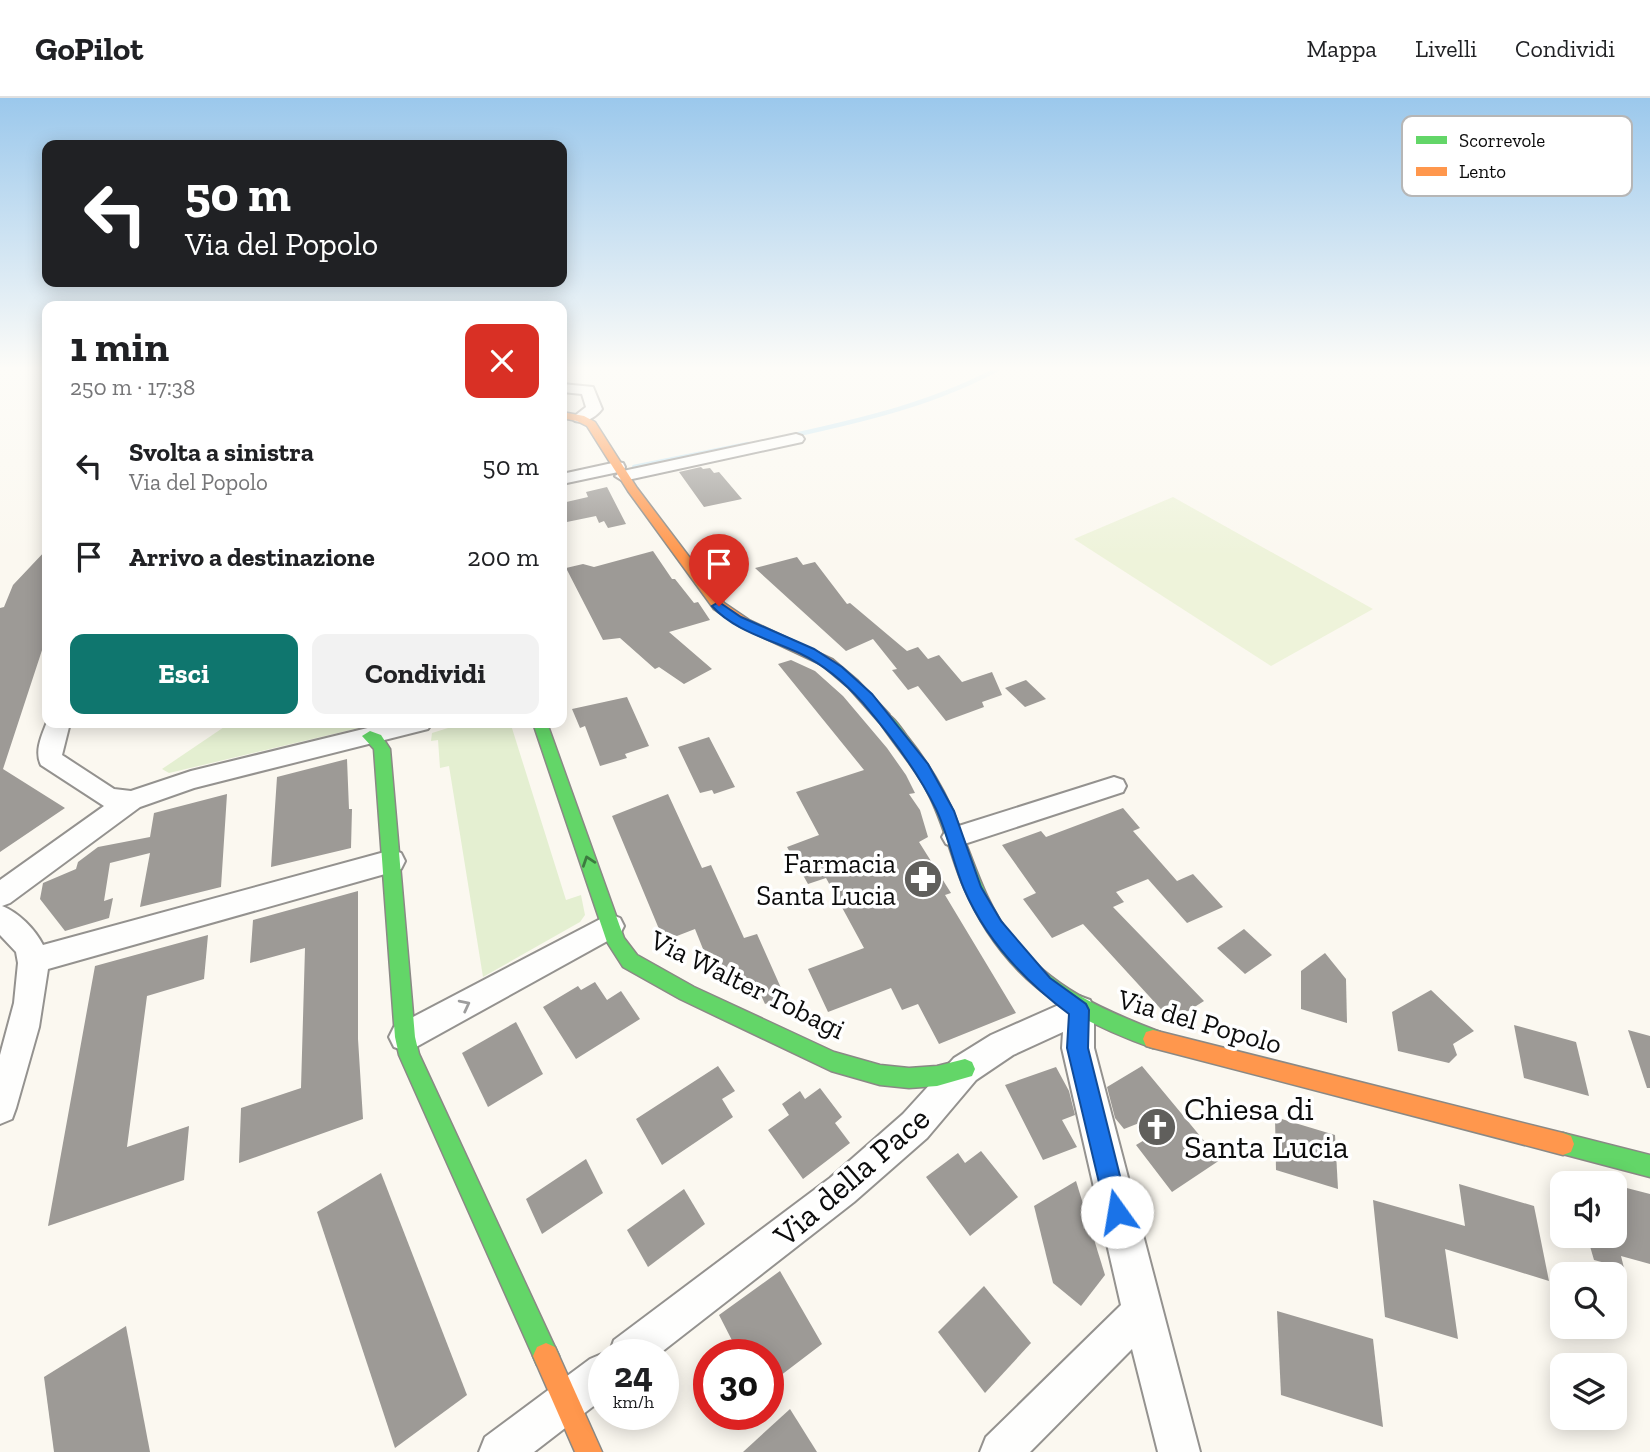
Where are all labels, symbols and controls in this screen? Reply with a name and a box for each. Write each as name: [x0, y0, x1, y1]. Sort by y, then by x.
text: GoPilot: [35, 29, 143, 68]
text: Mappa: [1306, 34, 1377, 63]
text: Livelli: [1415, 34, 1477, 63]
text: Condividi: [1515, 34, 1615, 63]
legend: [1402, 116, 1632, 196]
text: Scorrevole: [1459, 129, 1545, 152]
text: Lento: [1459, 160, 1506, 183]
text: 50 m: [185, 165, 291, 224]
icon: left: [70, 168, 161, 259]
text: Via del Popolo: [185, 225, 378, 263]
text: 1 min: [70, 321, 169, 372]
button: close: [465, 324, 539, 398]
text: 250 m · 17:38: [70, 373, 196, 401]
text: Svolta a sinistra: [129, 436, 314, 468]
icon: left: [70, 447, 108, 485]
text: 50 m: [482, 450, 539, 482]
text: Via del Popolo: [129, 468, 268, 496]
pin: [689, 534, 749, 606]
icon: arrive: [70, 538, 108, 576]
text: Arrivo a destinazione: [129, 541, 375, 573]
text: 200 m: [467, 541, 539, 573]
icon: arrive: [700, 545, 738, 583]
button: Esci: [70, 634, 298, 714]
button: Condividi: [312, 634, 539, 714]
place label: Farmacia Santa Lucia: [756, 847, 896, 912]
one-way arrow: [582, 856, 596, 868]
pharmacy icon: Farmacia Santa Lucia: [902, 858, 944, 900]
street label: Via Walter Tobagi: [644, 923, 851, 1046]
street label: Via del Popolo: [1113, 982, 1286, 1061]
one-way arrow: [458, 1000, 470, 1014]
place label: Chiesa di Santa Lucia: [1184, 1089, 1349, 1166]
street label: Via della Pace: [765, 1098, 937, 1255]
church icon: Chiesa di Santa Lucia: [1136, 1106, 1178, 1148]
map controls: [1550, 1171, 1627, 1430]
button: sound: [1550, 1171, 1627, 1248]
position arrow: [1080, 1175, 1154, 1249]
button: search: [1550, 1262, 1627, 1339]
speed limit sign: 30: [693, 1339, 784, 1430]
button: layers: [1550, 1353, 1627, 1430]
text: 24: [614, 1354, 653, 1396]
text: km/h: [613, 1391, 654, 1413]

